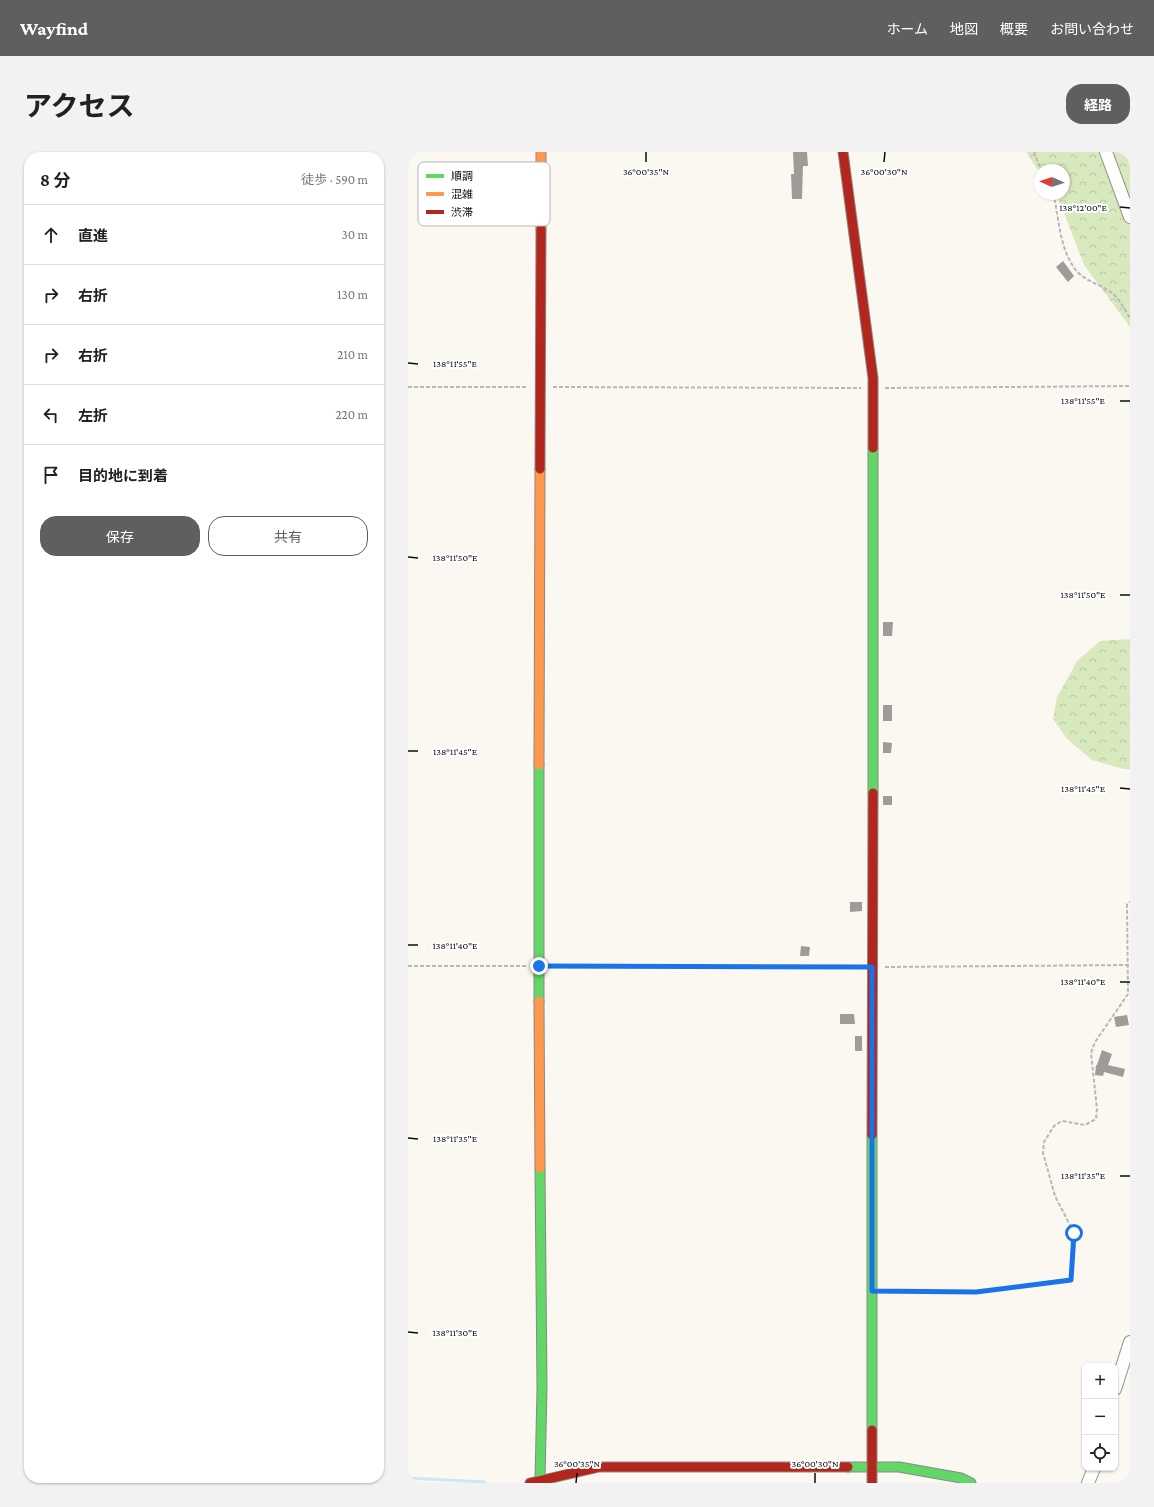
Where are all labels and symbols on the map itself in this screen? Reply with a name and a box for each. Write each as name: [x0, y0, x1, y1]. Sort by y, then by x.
legend: [418, 162, 550, 226]
north arrow: [1034, 164, 1070, 200]
text: 36°00'35"N: [623, 166, 670, 177]
text: 36°00'30"N: [860, 166, 908, 177]
text: 順調: [451, 170, 473, 182]
text: 混雑: [451, 188, 473, 200]
text: 138°12'00"E: [1059, 202, 1107, 213]
text: 渋滞: [451, 206, 473, 218]
text: 138°11'55"E: [433, 358, 478, 369]
text: 138°11'55"E: [1061, 395, 1106, 406]
text: 138°11'50"E: [433, 552, 478, 563]
text: 138°11'50"E: [1061, 589, 1106, 600]
text: 138°11'45"E: [433, 746, 478, 757]
text: 138°11'45"E: [1061, 783, 1106, 794]
text: 138°11'40"E: [432, 940, 478, 951]
route end: [530, 957, 548, 975]
text: 138°11'40"E: [1060, 976, 1106, 987]
text: 138°11'35"E: [433, 1133, 478, 1144]
text: 138°11'35"E: [1061, 1170, 1106, 1181]
route start: [1065, 1224, 1083, 1242]
text: 138°11'30"E: [432, 1327, 478, 1338]
text: 36°00'35"N: [554, 1458, 601, 1469]
text: 36°00'30"N: [791, 1458, 839, 1469]

